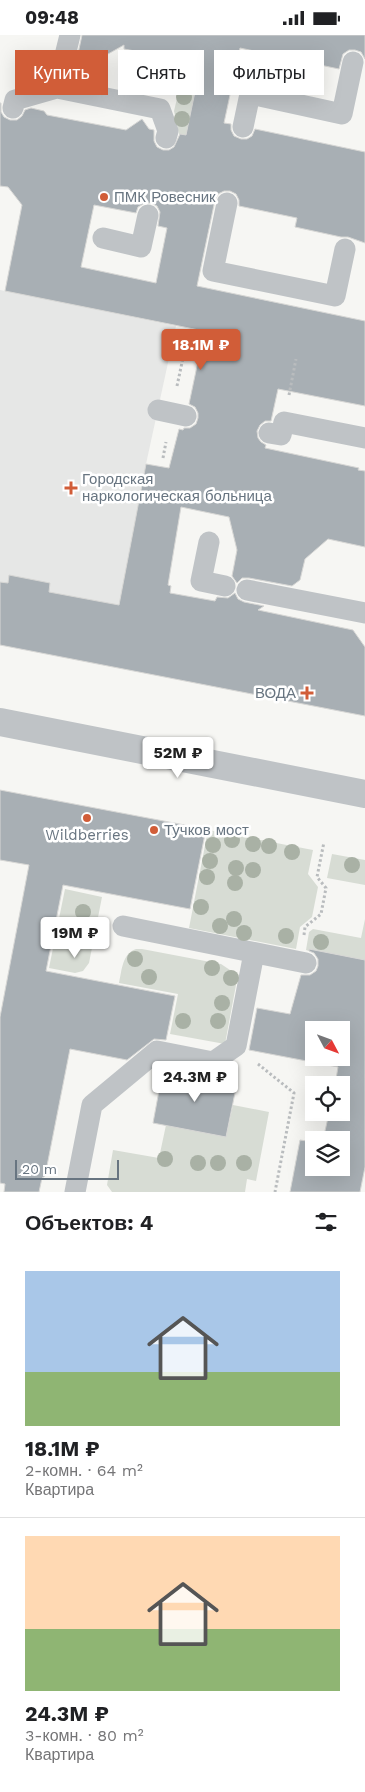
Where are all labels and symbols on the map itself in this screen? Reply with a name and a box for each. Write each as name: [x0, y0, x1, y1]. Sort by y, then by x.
place label: ПМК Ровесник: [114, 188, 216, 206]
marker: ПМК Ровесник: [98, 191, 110, 203]
pin: 18.1M ₽: [155, 329, 247, 371]
place label: Городская наркологическая больница: [82, 470, 272, 505]
marker: Городская наркологическая больница: [64, 481, 78, 495]
place label: ВОДА: [255, 684, 296, 702]
marker: ВОДА: [300, 686, 314, 700]
pin: 52M ₽: [143, 737, 213, 779]
marker: Wildberries: [81, 812, 93, 824]
place label: Тучков мост: [164, 821, 249, 839]
marker: Тучков мост: [148, 824, 160, 836]
place label: Wildberries: [45, 826, 129, 844]
pin: 19M ₽: [40, 917, 110, 959]
north arrow: [305, 1021, 350, 1066]
pin: 24.3M ₽: [149, 1061, 241, 1103]
scale bar: [15, 1157, 119, 1180]

